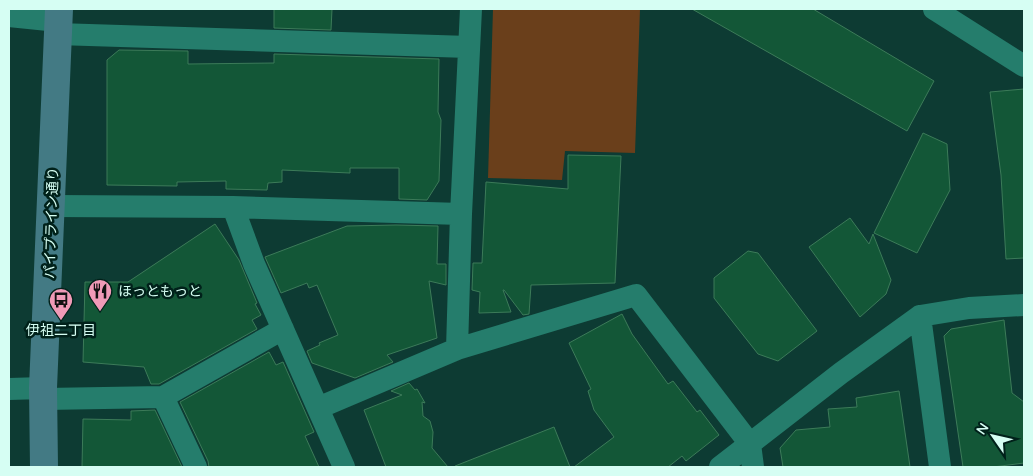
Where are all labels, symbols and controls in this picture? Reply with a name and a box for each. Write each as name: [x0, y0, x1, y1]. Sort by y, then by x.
street label: パイプライン通り: [40, 167, 62, 279]
restaurant icon: ほっともっと: [87, 278, 113, 312]
place label: ほっともっと: [118, 282, 202, 300]
bus stop icon: 伊祖二丁目: [48, 287, 74, 321]
place label: 伊祖二丁目: [26, 321, 96, 339]
north arrow: [968, 411, 1018, 461]
text: N: [972, 419, 993, 438]

